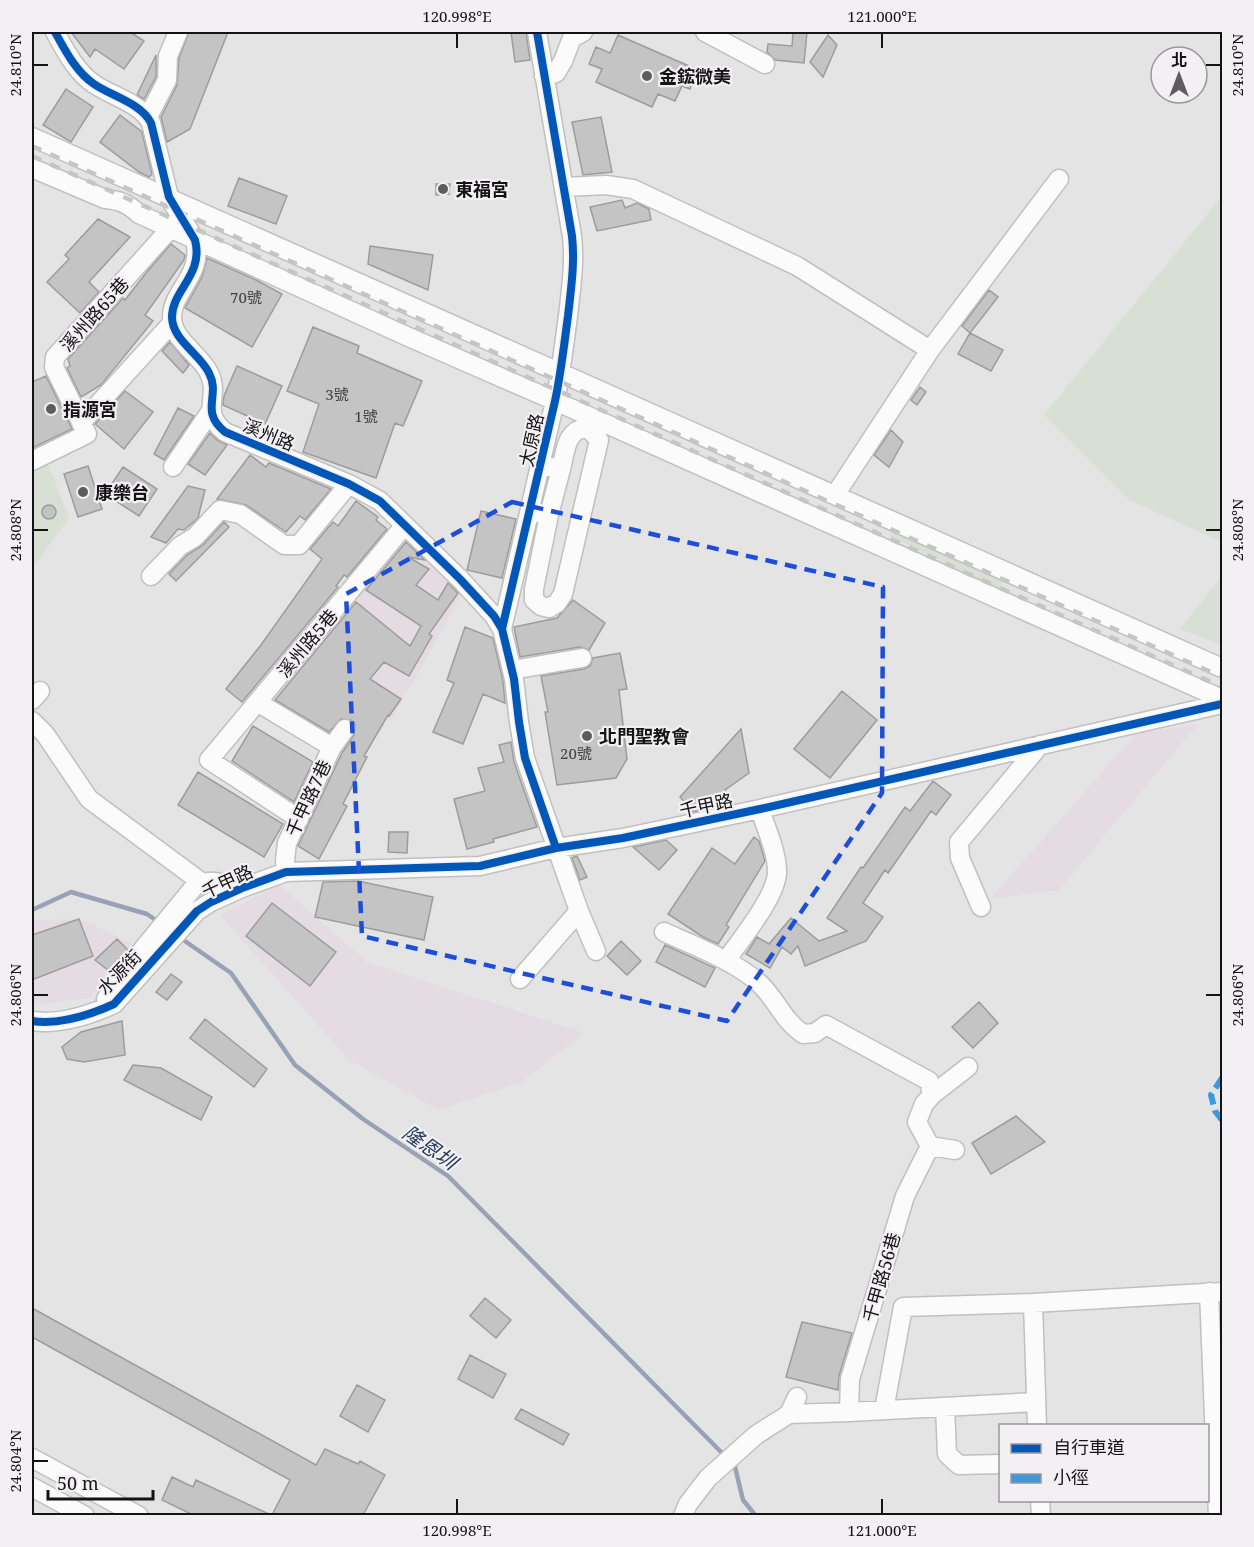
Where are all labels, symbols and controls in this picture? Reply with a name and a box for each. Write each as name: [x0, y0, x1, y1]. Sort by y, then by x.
text: 120.998°E: [422, 6, 492, 26]
text: 121.000°E: [847, 6, 917, 26]
text: 24.810°N: [5, 33, 25, 97]
text: 24.810°N: [1227, 33, 1247, 97]
north arrow: [1149, 45, 1209, 105]
text: 北: [1171, 49, 1187, 71]
place label: 金鋐微美: [659, 64, 731, 88]
marker: 金鋐微美: [640, 69, 654, 83]
place label: 東福宮: [455, 177, 509, 201]
marker: 東福宮: [436, 182, 450, 196]
street label: 溪州路65巷: [54, 272, 134, 356]
house number: 70號: [230, 287, 262, 307]
house number: 3號: [325, 384, 349, 404]
place label: 指源宮: [63, 397, 117, 421]
marker: 指源宮: [44, 402, 58, 416]
house number: 1號: [354, 406, 378, 426]
street label: 太原路: [514, 411, 548, 469]
street label: 溪州路: [239, 412, 299, 456]
place label: 康樂台: [95, 480, 149, 504]
marker: 康樂台: [76, 485, 90, 499]
text: 24.808°N: [5, 498, 25, 562]
text: 24.808°N: [1227, 498, 1247, 562]
street label: 溪州路5巷: [271, 604, 343, 682]
place label: 北門聖教會: [599, 724, 690, 748]
marker: 北門聖教會: [580, 729, 594, 743]
house number: 20號: [560, 743, 592, 763]
street label: 千甲路7巷: [280, 756, 336, 840]
street label: 千甲路: [677, 788, 735, 822]
street label: 千甲路: [197, 859, 257, 903]
street label: 水源街: [92, 944, 146, 1000]
text: 24.806°N: [5, 963, 25, 1027]
text: 24.806°N: [1227, 963, 1247, 1027]
water label: 隆恩圳: [398, 1119, 465, 1177]
street label: 千甲路56巷: [857, 1229, 905, 1325]
legend: [999, 1424, 1209, 1502]
text: 24.804°N: [5, 1429, 25, 1493]
text: 自行車道: [1053, 1435, 1125, 1459]
scale bar: [48, 1463, 153, 1501]
text: 小徑: [1053, 1465, 1089, 1489]
text: 50 m: [57, 1471, 99, 1495]
text: 120.998°E: [422, 1520, 492, 1540]
text: 121.000°E: [847, 1520, 917, 1540]

